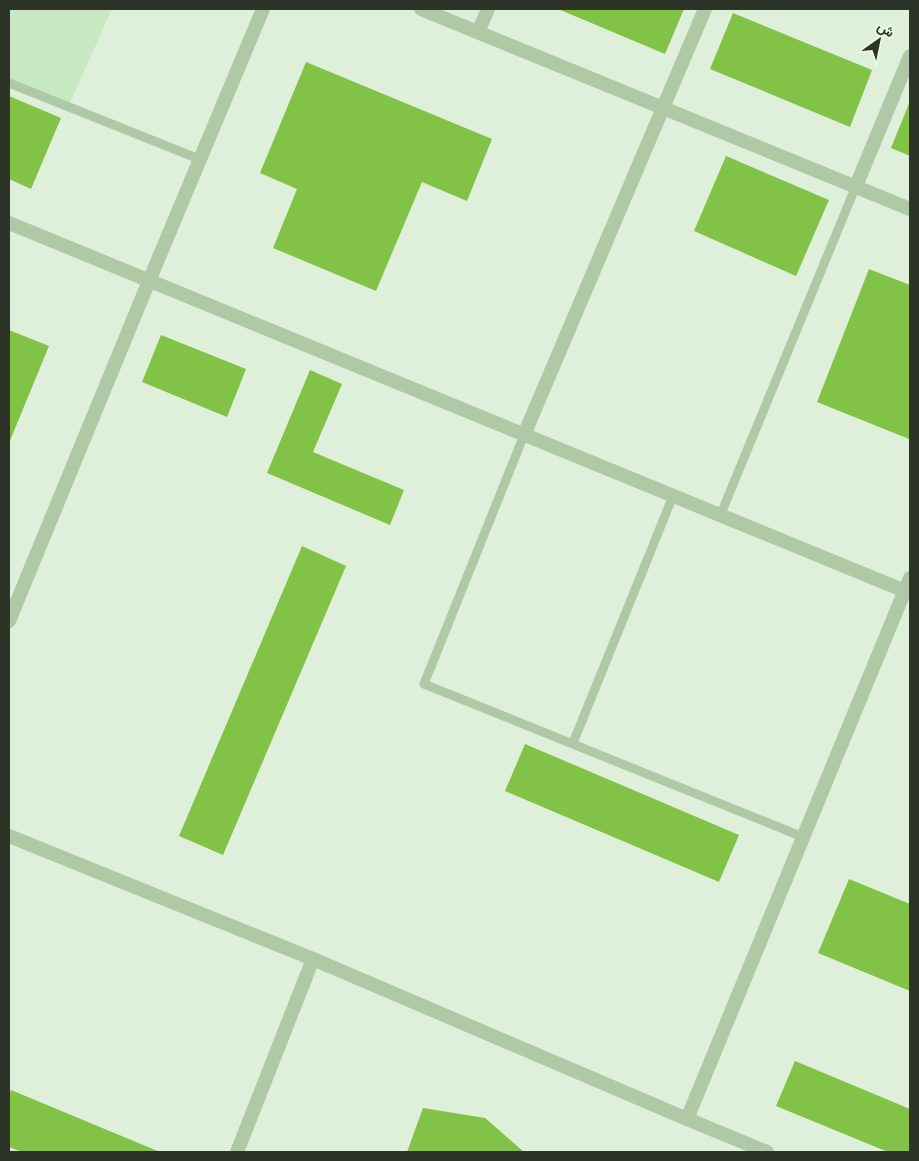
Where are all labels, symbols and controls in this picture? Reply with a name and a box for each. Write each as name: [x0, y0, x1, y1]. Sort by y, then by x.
north arrow: [854, 15, 904, 65]
text: ش: [874, 19, 897, 42]

